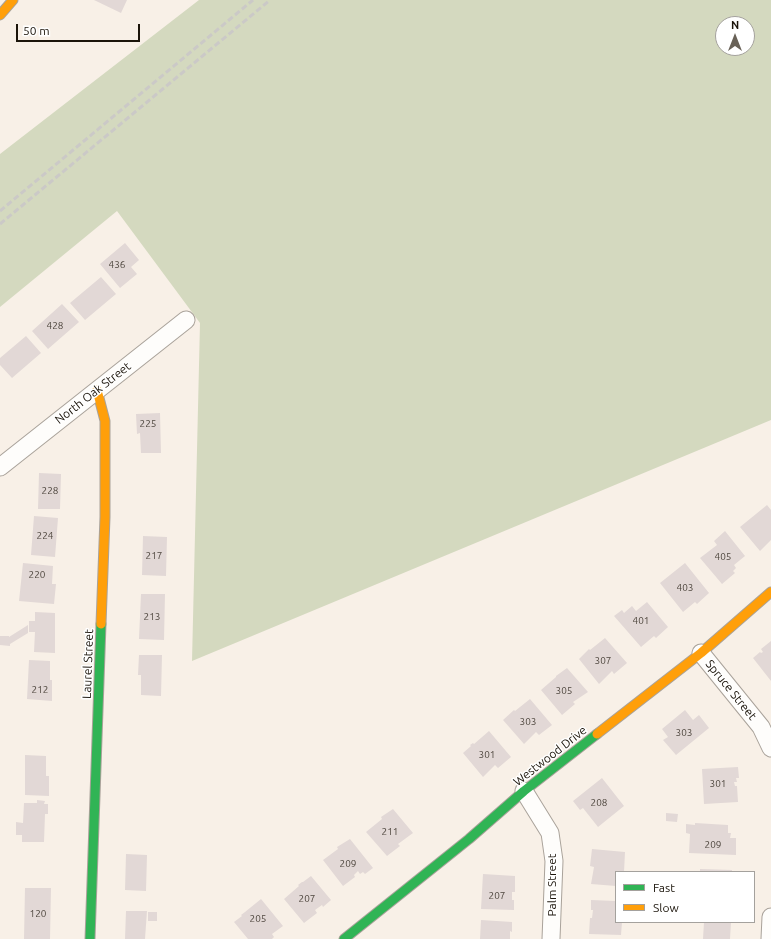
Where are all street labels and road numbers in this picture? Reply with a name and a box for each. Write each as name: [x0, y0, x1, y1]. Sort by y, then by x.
street label: North Oak Street: [52, 359, 134, 427]
street label: Laurel Street: [80, 629, 96, 699]
street label: Spruce Street: [702, 657, 760, 723]
street label: Westwood Drive: [511, 723, 589, 789]
street label: Palm Street: [545, 854, 559, 916]

